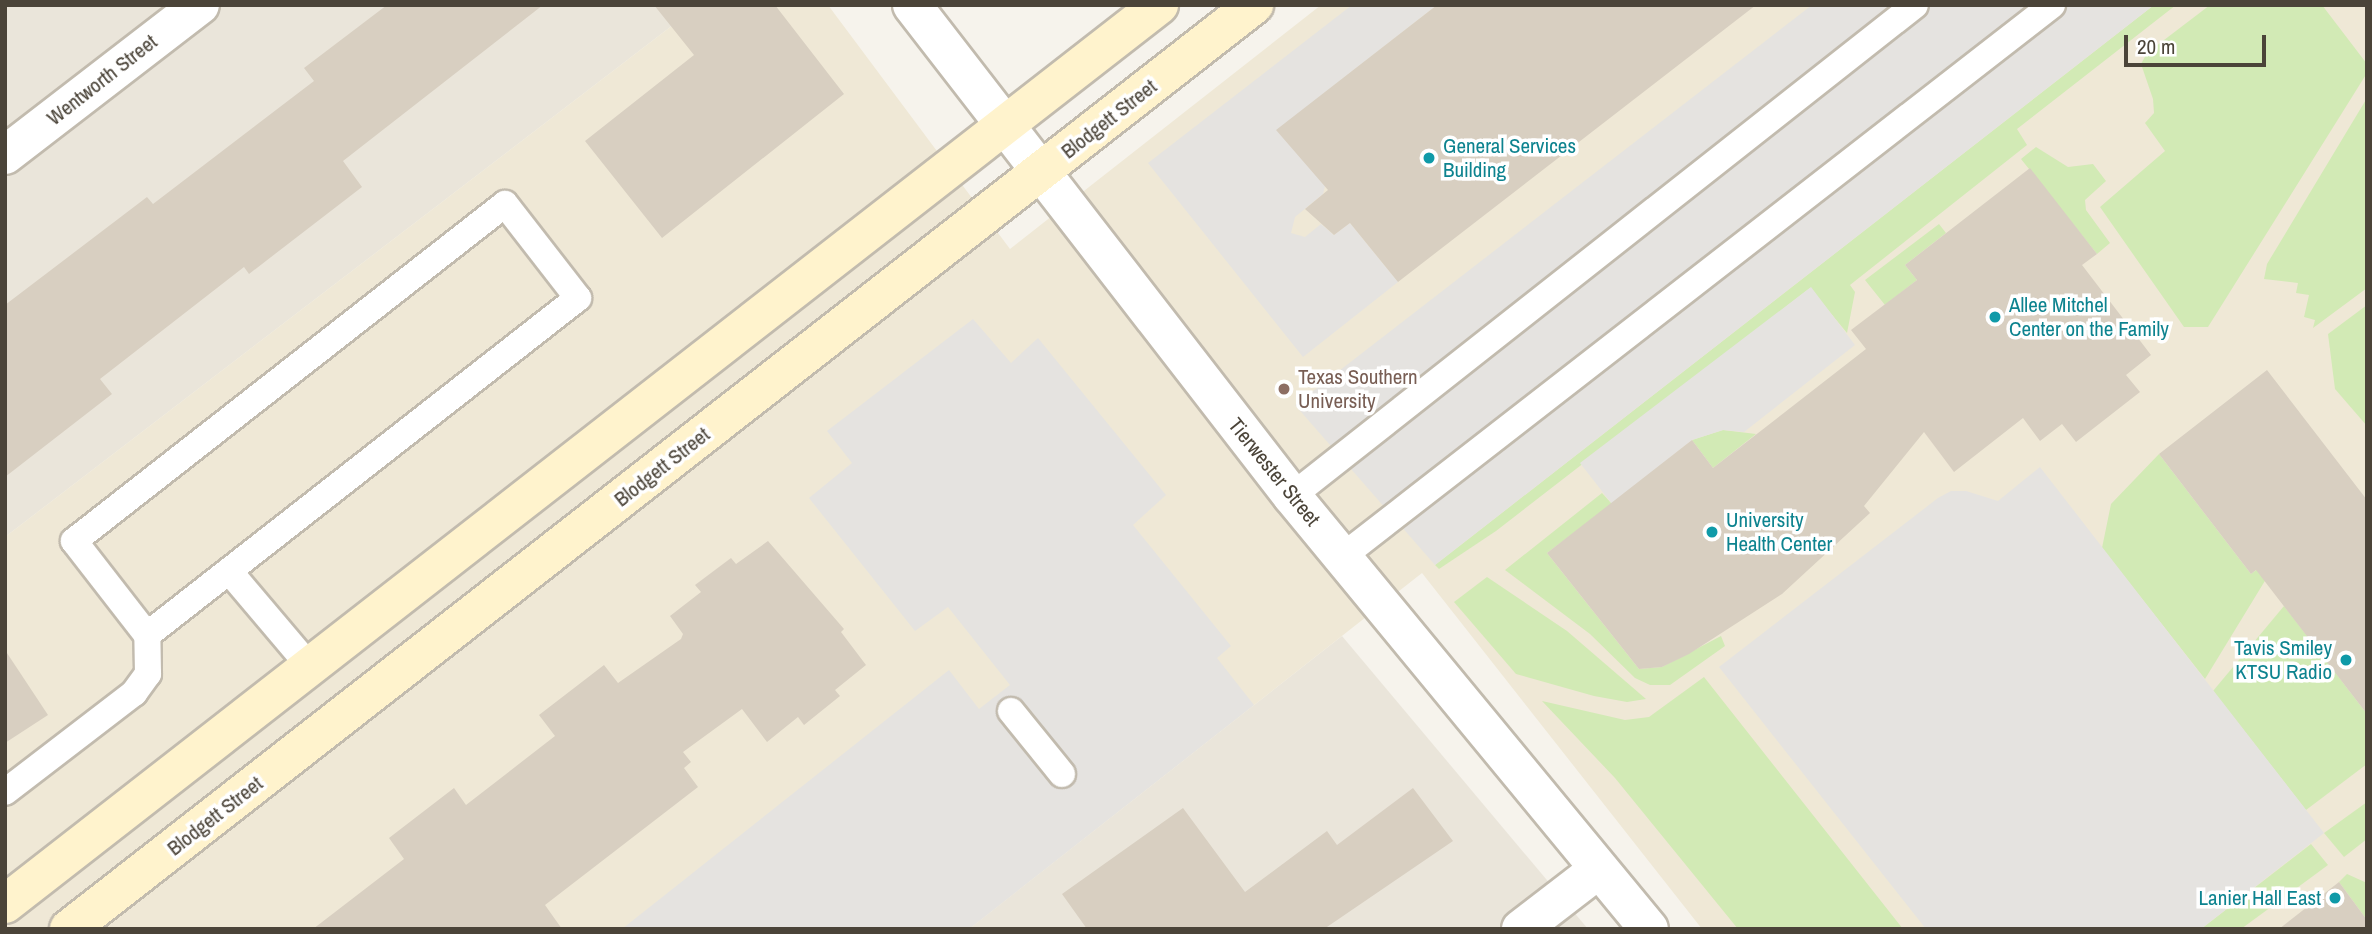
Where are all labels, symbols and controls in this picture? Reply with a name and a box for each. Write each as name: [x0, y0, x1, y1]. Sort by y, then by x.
scale bar: [2127, 21, 2269, 65]
street label: Wentworth Street: [42, 29, 162, 131]
text: 20 m: [2137, 32, 2175, 61]
street label: Blodgett Street: [1056, 74, 1162, 164]
place label: General Services Building: [1443, 133, 1576, 183]
marker: General Services Building: [1421, 150, 1437, 166]
place label: Allee Mitchel Center on the Family: [2009, 292, 2169, 342]
marker: Allee Mitchel Center on the Family: [1987, 309, 2003, 325]
place label: Texas Southern University: [1298, 364, 1418, 414]
marker: Texas Southern University: [1276, 381, 1292, 397]
street label: Tierwester Street: [1223, 413, 1325, 531]
street label: Blodgett Street: [609, 422, 715, 512]
place label: University Health Center: [1726, 507, 1832, 557]
marker: University Health Center: [1704, 524, 1720, 540]
place label: Tavis Smiley KTSU Radio: [2234, 635, 2332, 685]
marker: Tavis Smiley KTSU Radio: [2338, 652, 2354, 668]
street label: Blodgett Street: [162, 771, 268, 861]
place label: Lanier Hall East: [2198, 885, 2321, 911]
marker: Lanier Hall East: [2327, 890, 2343, 906]

